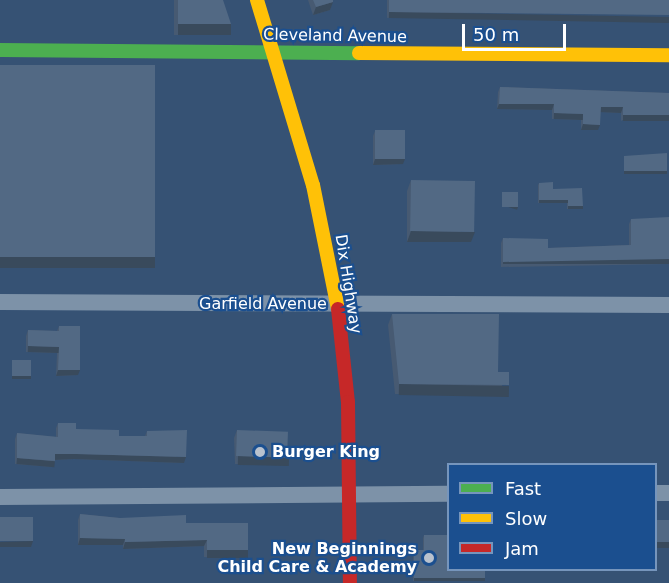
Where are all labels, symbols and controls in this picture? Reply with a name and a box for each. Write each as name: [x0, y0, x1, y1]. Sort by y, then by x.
scale bar: [465, 12, 568, 50]
text: 50 m: [473, 24, 519, 45]
street label: Cleveland Avenue: [263, 25, 407, 47]
street label: Dix Highway: [331, 233, 365, 335]
street label: Garfield Avenue: [199, 294, 327, 314]
place label: Burger King: [272, 442, 380, 462]
marker: Burger King: [253, 445, 267, 459]
legend: [447, 463, 657, 571]
text: Fast: [505, 478, 541, 499]
text: Slow: [505, 508, 547, 529]
text: Jam: [505, 538, 539, 559]
place label: New Beginnings Child Care & Academy: [217, 539, 417, 577]
marker: New Beginnings Child Care & Academy: [422, 551, 436, 565]

